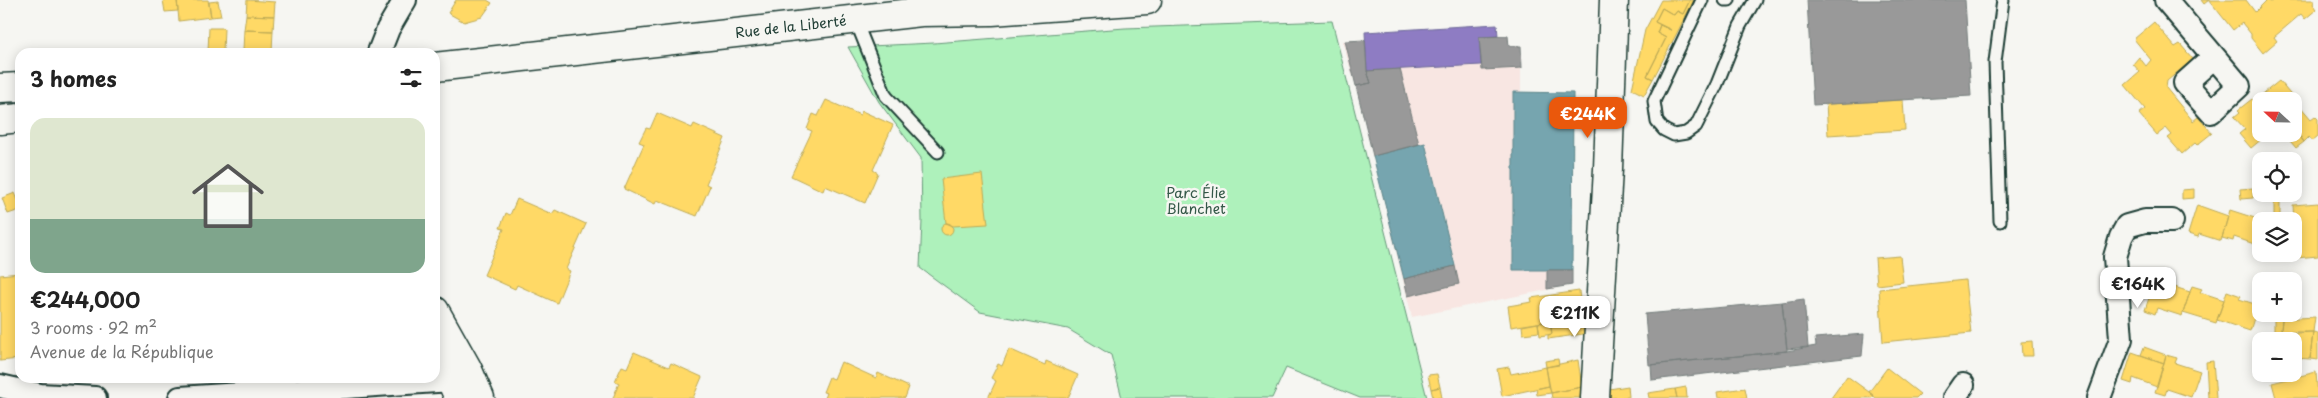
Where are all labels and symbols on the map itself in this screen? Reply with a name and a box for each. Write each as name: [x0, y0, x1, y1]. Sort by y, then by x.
street label: Rue de la Liberté: [734, 10, 847, 43]
north arrow: [2252, 92, 2302, 142]
pin: €244K: [1553, 96, 1623, 139]
park label: Parc Élie Blanchet: [1166, 182, 1226, 219]
pin: €164K: [2103, 266, 2173, 309]
pin: €211K: [1540, 296, 1610, 338]

